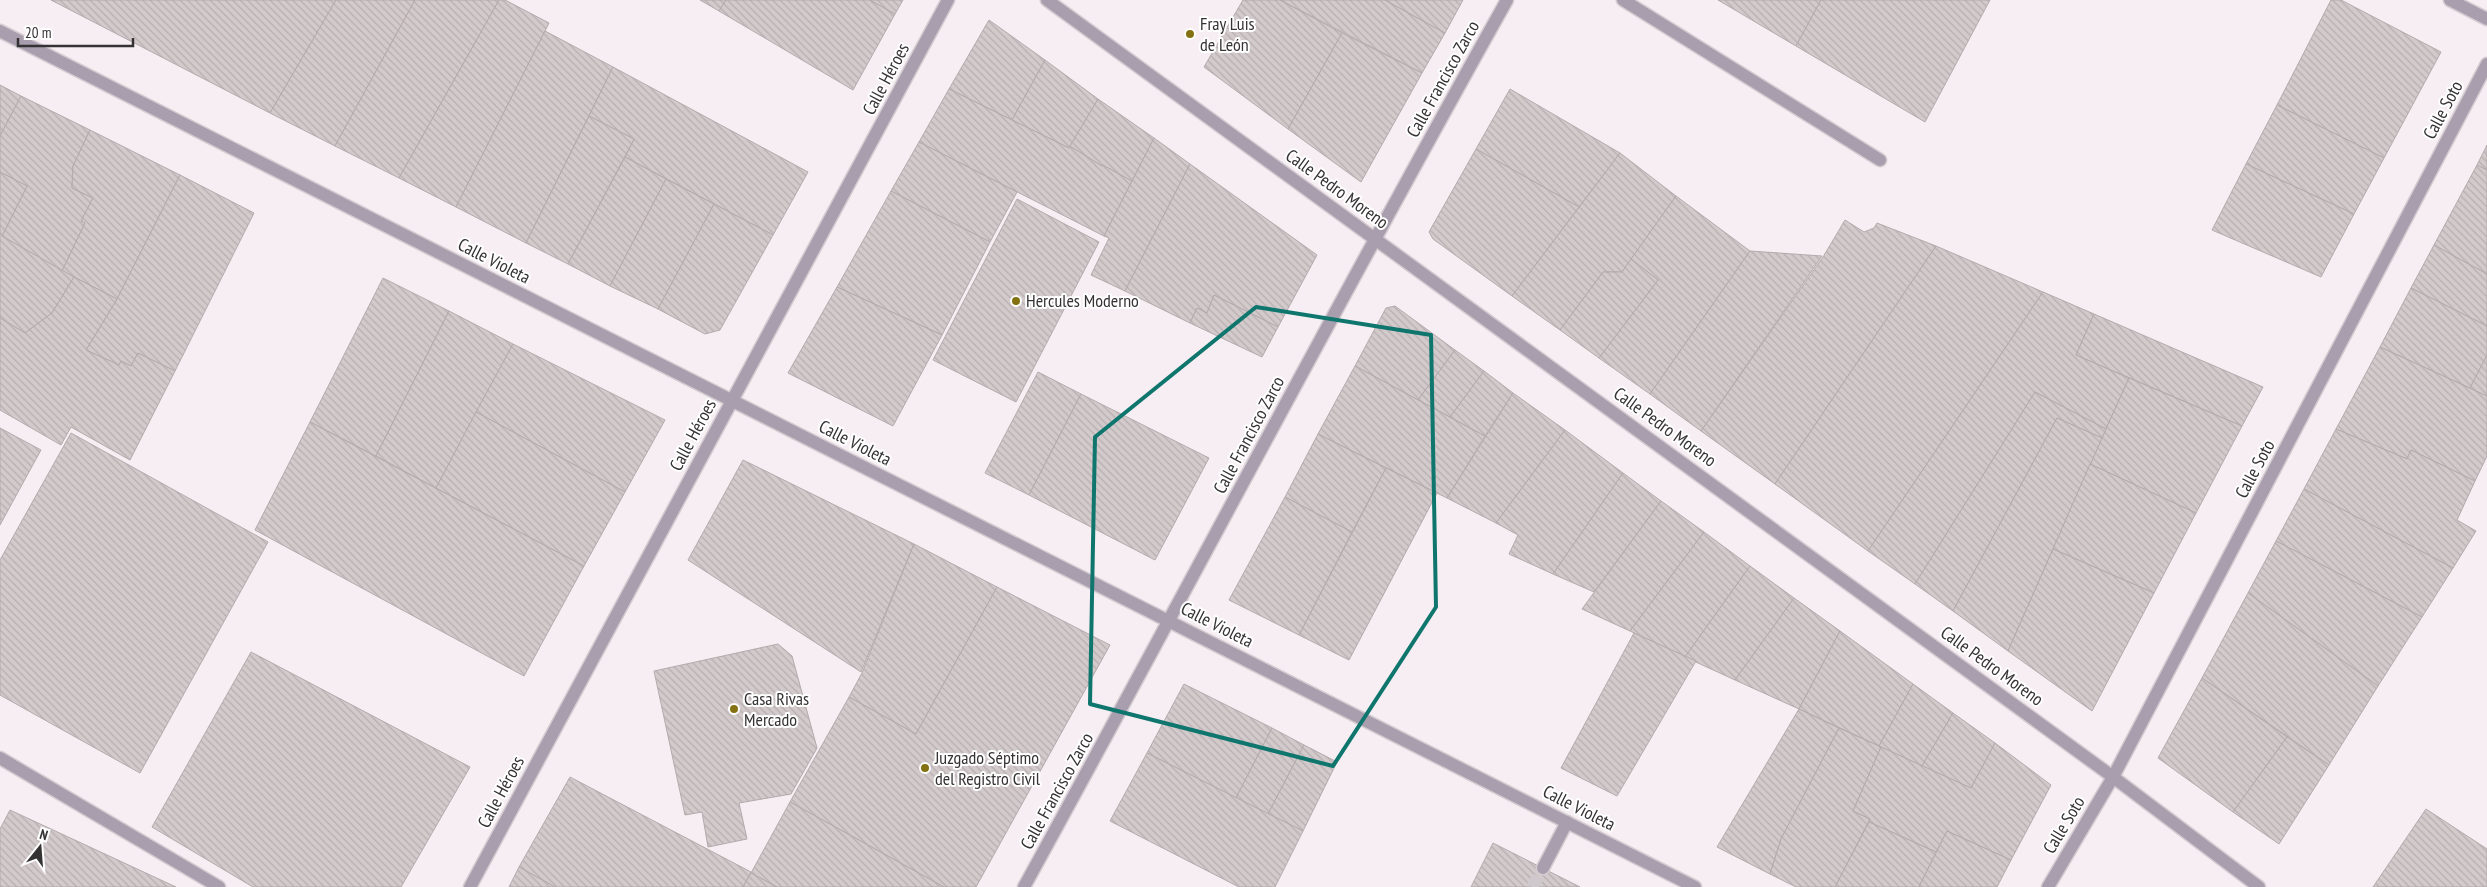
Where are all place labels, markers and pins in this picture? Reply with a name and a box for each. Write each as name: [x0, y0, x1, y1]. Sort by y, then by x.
place label: Fray Luis de León: [1200, 12, 1255, 56]
marker: Fray Luis de León: [1184, 28, 1196, 40]
place label: Hercules Moderno: [1026, 289, 1139, 312]
marker: Hercules Moderno: [1010, 295, 1022, 307]
place label: Casa Rivas Mercado: [744, 687, 809, 731]
marker: Casa Rivas Mercado: [728, 703, 740, 715]
place label: Juzgado Séptimo del Registro Civil: [934, 746, 1041, 790]
marker: Juzgado Séptimo del Registro Civil: [919, 762, 931, 774]

